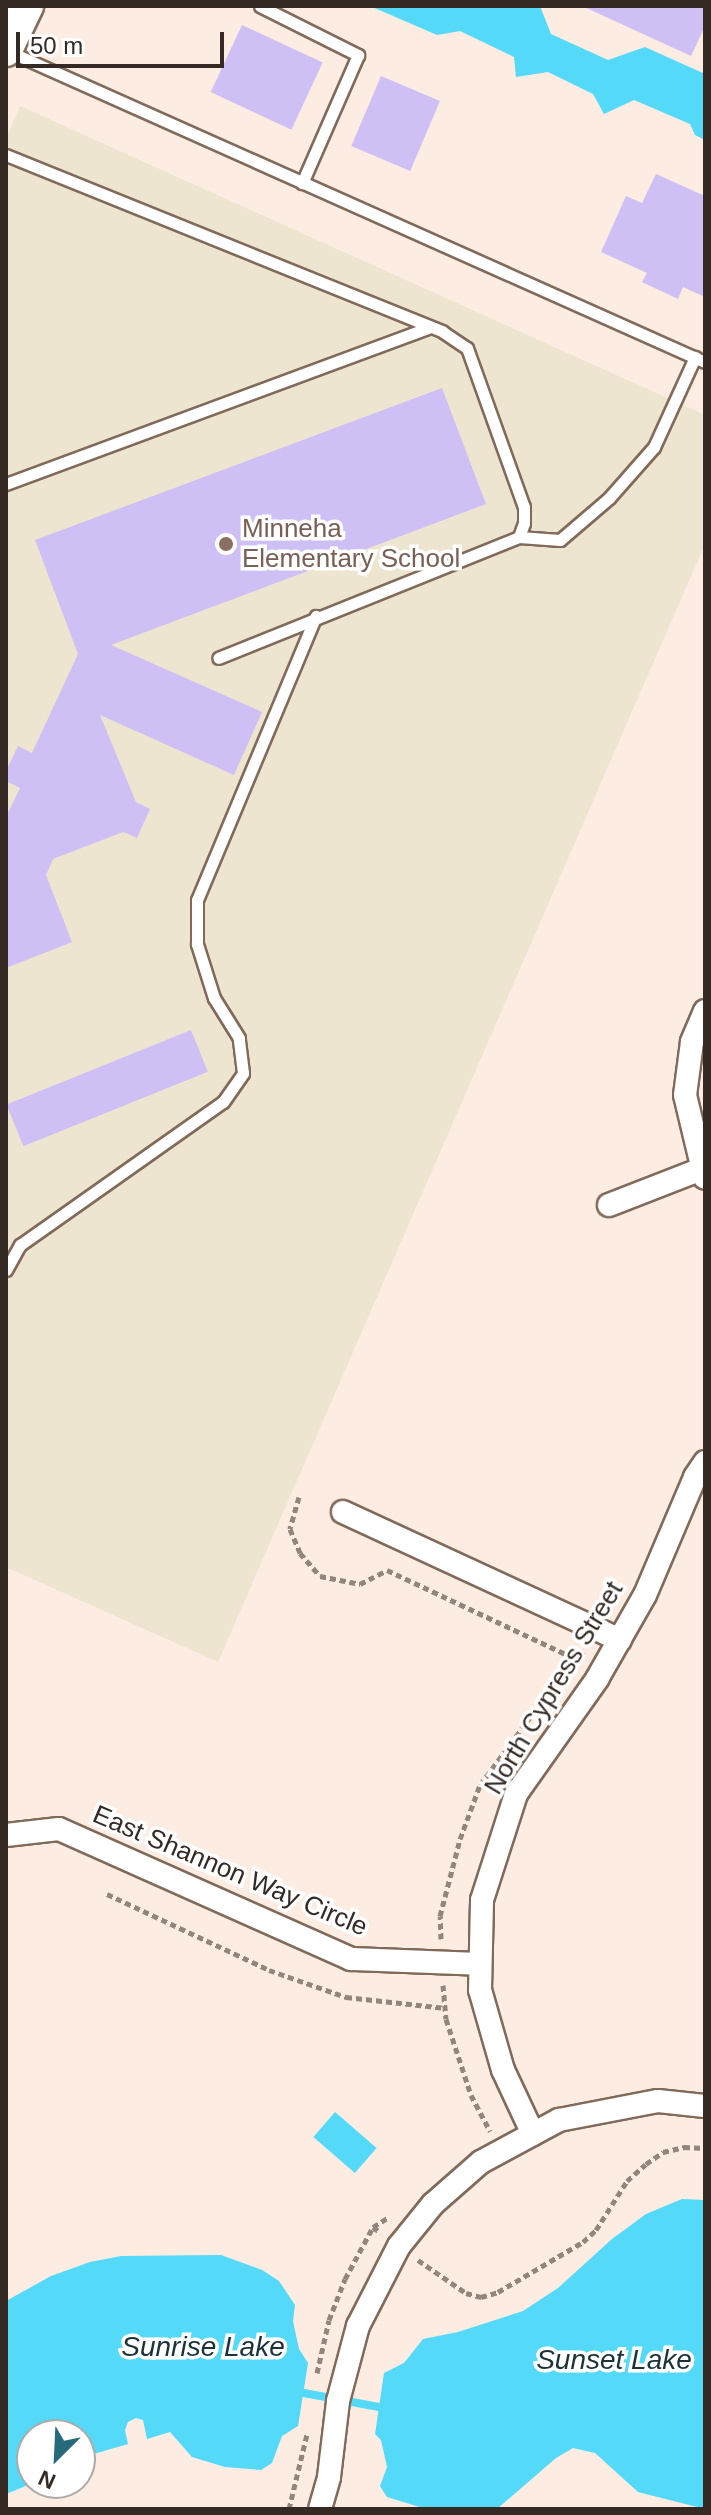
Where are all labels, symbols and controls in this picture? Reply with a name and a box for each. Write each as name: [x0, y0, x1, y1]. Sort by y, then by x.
scale bar: [20, 16, 228, 66]
text: 50 m: [30, 32, 83, 59]
place label: Minneha Elementary School: [242, 513, 460, 574]
marker: Minneha Elementary School: [217, 535, 235, 553]
street label: North Cypress Street: [478, 1576, 630, 1800]
street label: East Shannon Way Circle: [88, 1799, 372, 1943]
water label: Sunrise Lake: [121, 2330, 285, 2364]
water label: Sunset Lake: [536, 2343, 692, 2377]
north arrow: [16, 2419, 96, 2499]
text: N: [35, 2465, 59, 2494]

